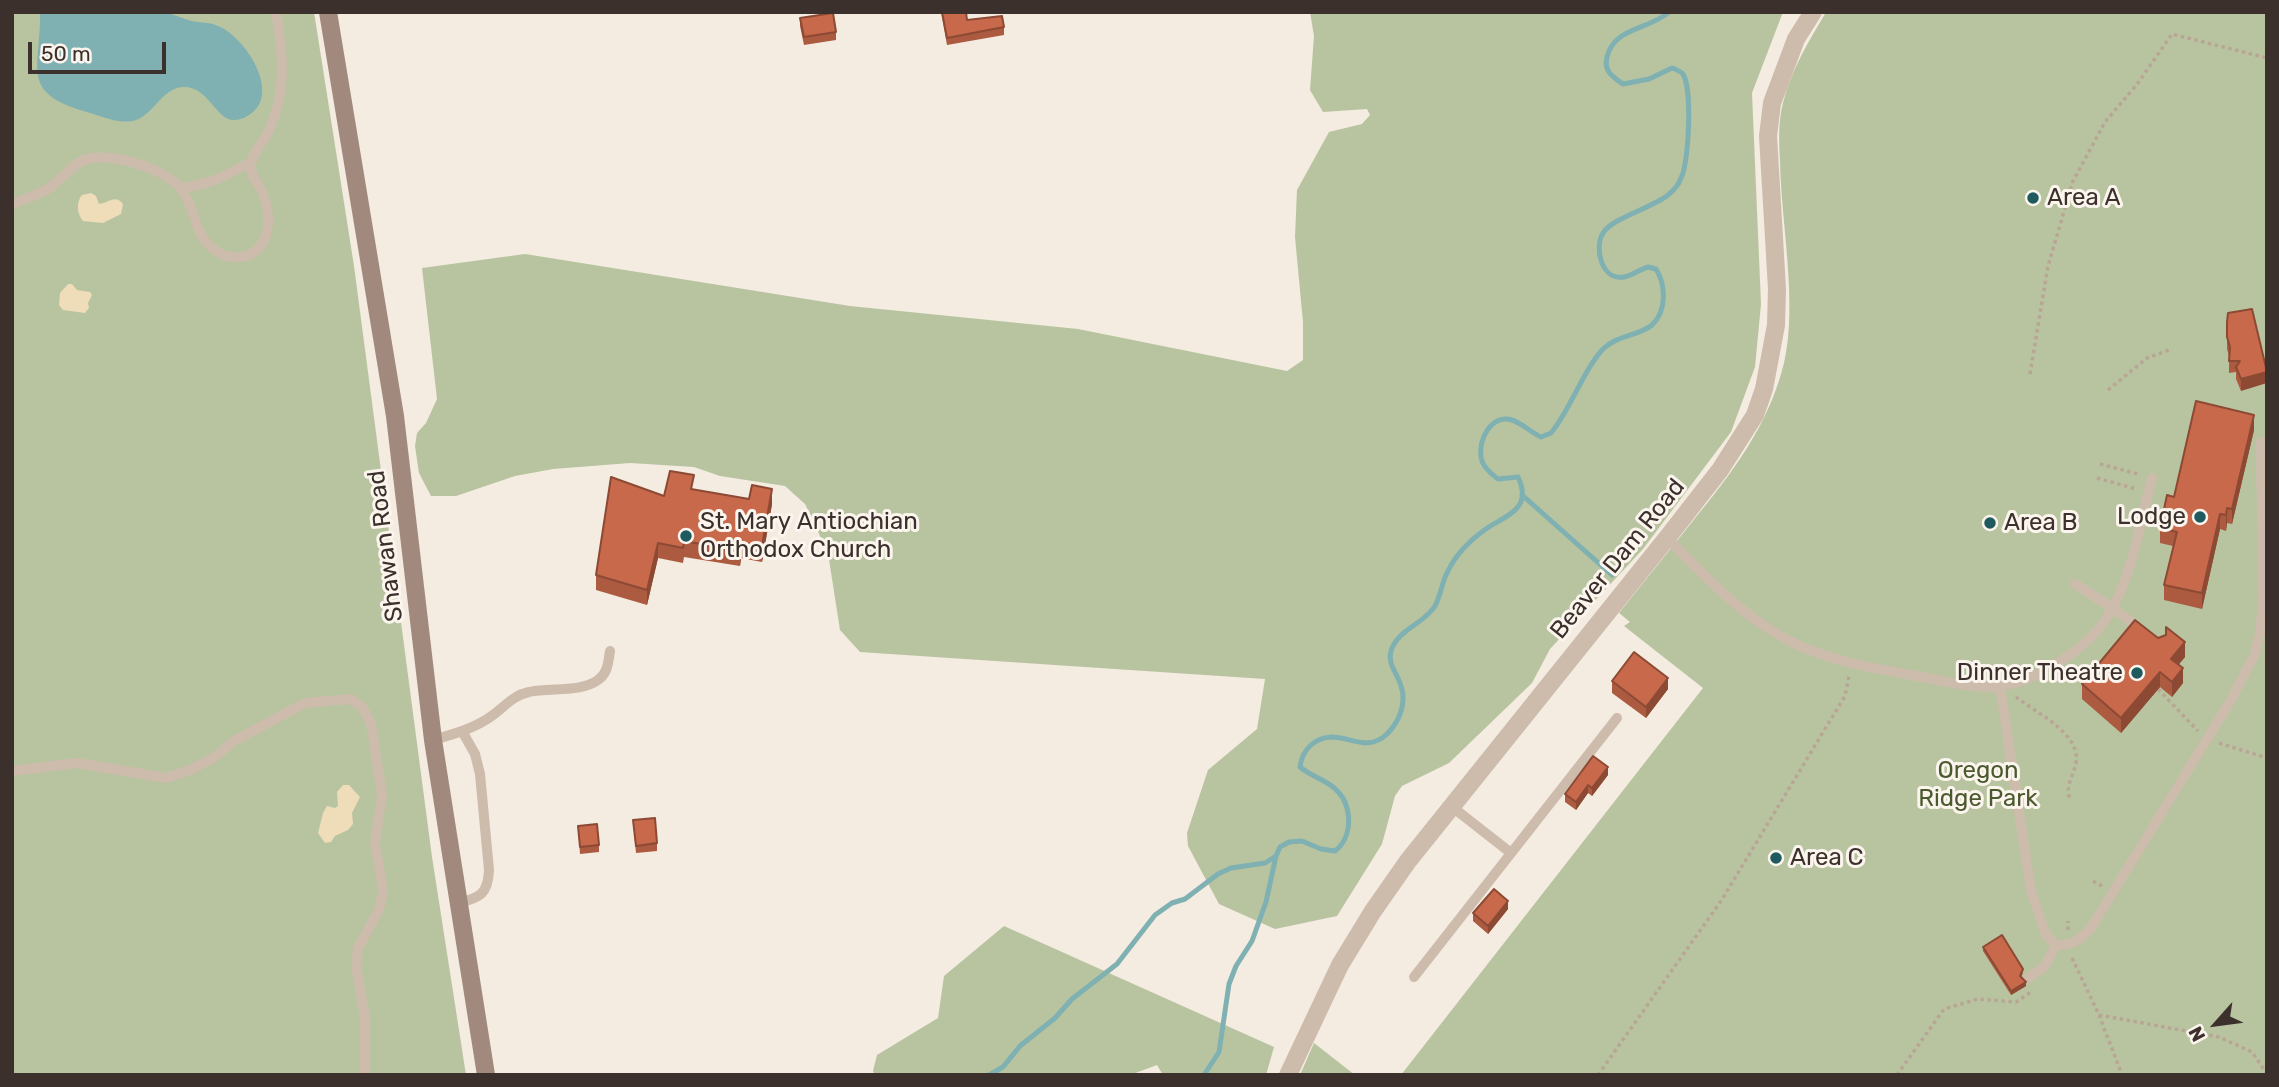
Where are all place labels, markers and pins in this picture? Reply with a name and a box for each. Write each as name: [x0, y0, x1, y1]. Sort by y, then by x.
place label: Area A: [2047, 184, 2121, 212]
marker: Area A: [2025, 190, 2041, 206]
place label: Lodge: [2117, 503, 2186, 531]
place label: St. Mary Antiochian Orthodox Church: [700, 508, 918, 564]
place label: Area B: [2004, 509, 2078, 537]
marker: Lodge: [2192, 509, 2208, 525]
marker: Area B: [1982, 515, 1998, 531]
marker: St. Mary Antiochian Orthodox Church: [678, 528, 694, 544]
place label: Dinner Theatre: [1957, 659, 2123, 687]
marker: Dinner Theatre: [2129, 665, 2145, 681]
place label: Area C: [1790, 844, 1864, 872]
marker: Area C: [1768, 850, 1784, 866]

